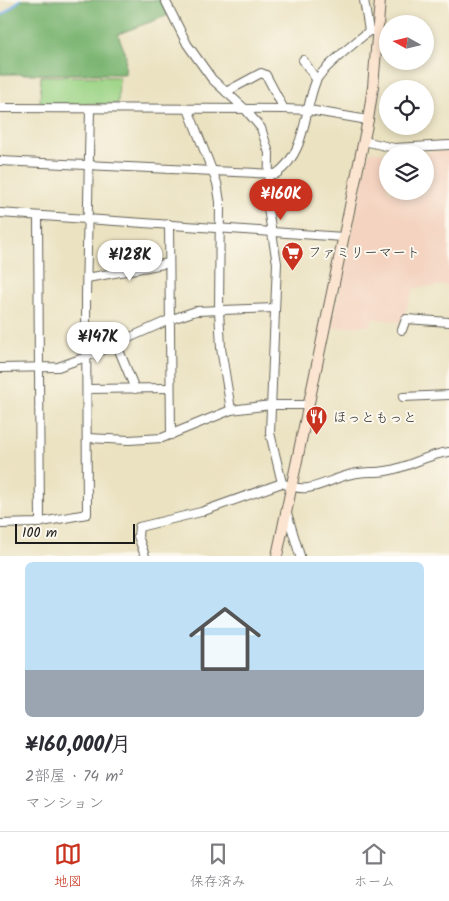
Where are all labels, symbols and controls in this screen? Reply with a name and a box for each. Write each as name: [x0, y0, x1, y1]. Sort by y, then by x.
north arrow: [379, 15, 434, 70]
map controls: [379, 15, 434, 200]
button: locate: [379, 80, 434, 135]
button: layers: [379, 145, 434, 200]
pin: ¥160K: [246, 178, 316, 221]
text: ¥160K: [260, 182, 302, 207]
pin: ¥128K: [95, 240, 165, 282]
supermarket icon: ファミリーマート: [280, 240, 304, 271]
place label: ファミリーマート: [308, 242, 420, 264]
text: ¥128K: [108, 243, 152, 268]
pin: ¥147K: [63, 322, 133, 364]
text: ¥147K: [78, 325, 118, 350]
restaurant icon: ほっともっと: [305, 405, 329, 436]
place label: ほっともっと: [333, 407, 417, 429]
scale bar: [15, 521, 135, 544]
text: 100 m: [22, 522, 57, 544]
icon: home: [180, 594, 270, 684]
text: ¥160,000/月: [25, 729, 131, 762]
text: 2部屋 · 74 m²: [25, 764, 123, 789]
text: マンション: [25, 791, 104, 816]
tab: 地図: [54, 840, 82, 893]
tab: 保存済み: [190, 840, 246, 893]
tab: ホーム: [354, 840, 395, 893]

